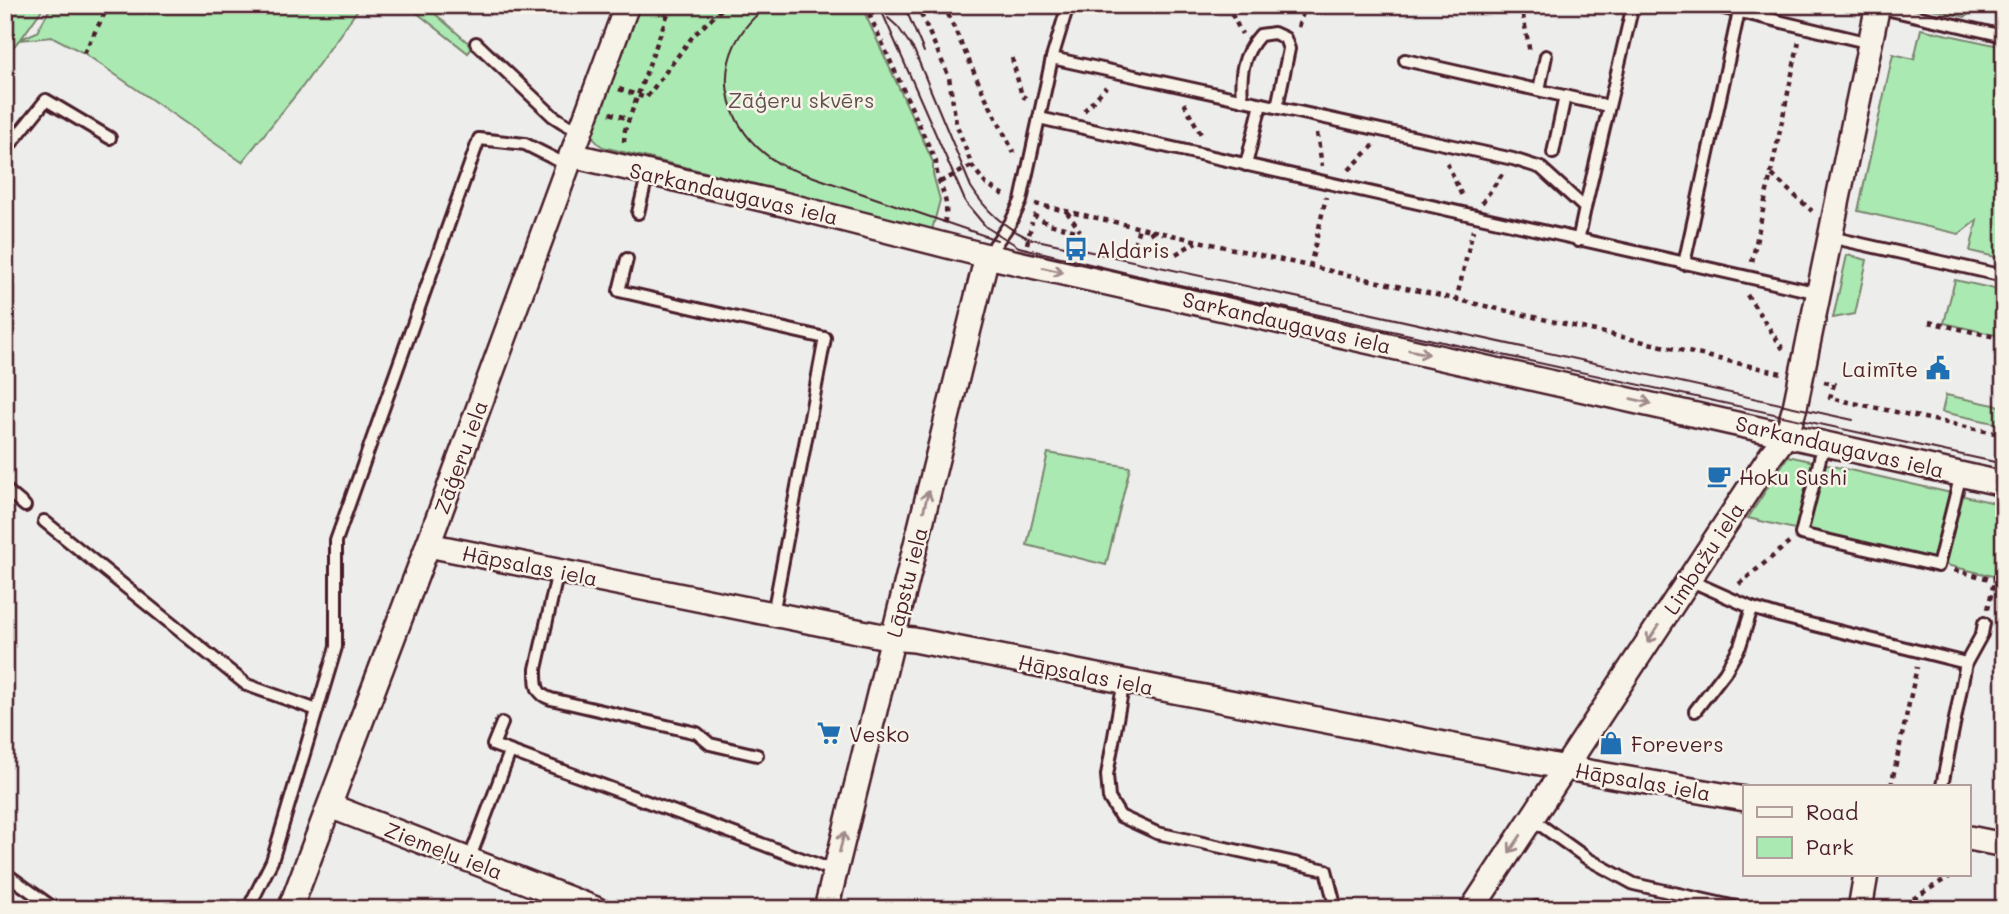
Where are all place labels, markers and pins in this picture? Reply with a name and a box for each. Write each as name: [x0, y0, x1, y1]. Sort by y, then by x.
bus stop icon: Aldaris: [1062, 235, 1090, 263]
place label: Aldaris: [1096, 236, 1169, 263]
public building icon: Laimīte: [1924, 354, 1952, 382]
place label: Laimīte: [1842, 355, 1918, 382]
cafe icon: Hoku Sushi: [1705, 462, 1733, 490]
place label: Hoku Sushi: [1739, 463, 1848, 490]
supermarket icon: Vesko: [815, 719, 843, 747]
place label: Vesko: [849, 720, 909, 747]
shop icon: Forevers: [1597, 729, 1625, 757]
place label: Forevers: [1631, 730, 1724, 757]

